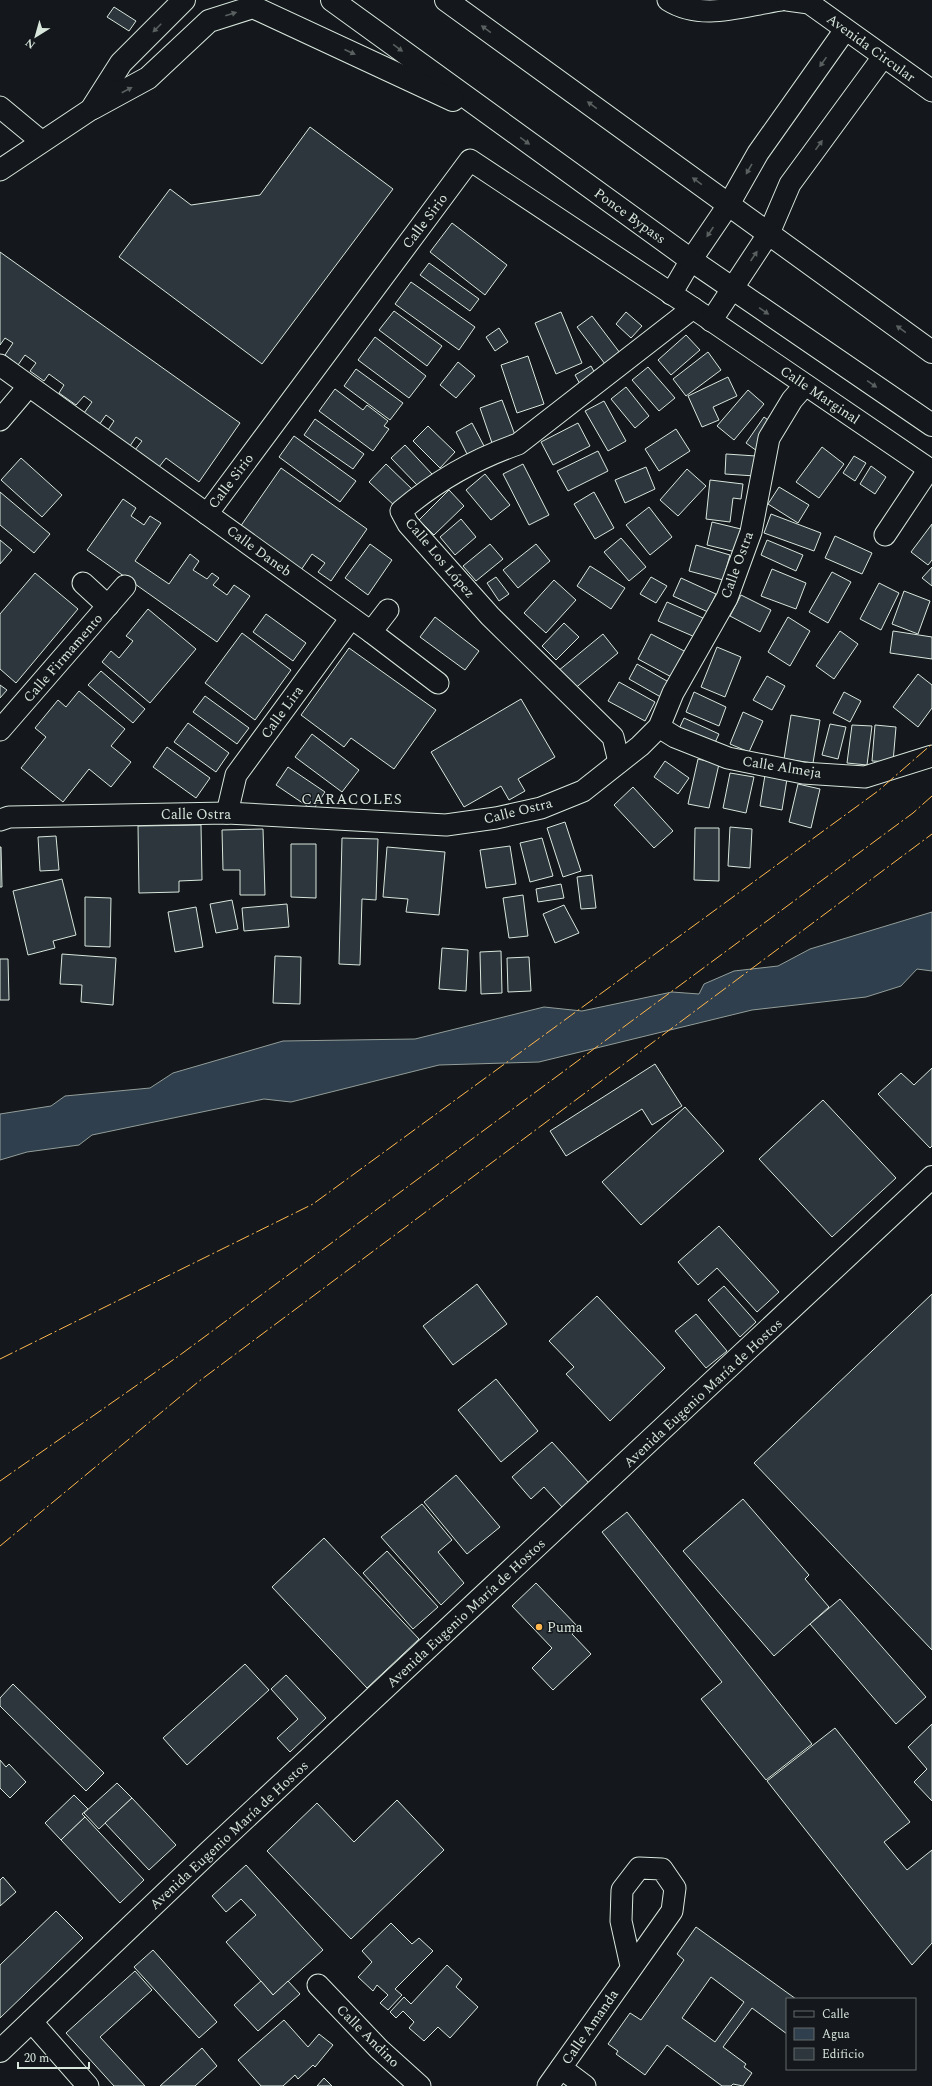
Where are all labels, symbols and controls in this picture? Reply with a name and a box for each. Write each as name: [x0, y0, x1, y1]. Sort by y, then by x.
street label: Avenida Circular: [822, 9, 920, 88]
one-way arrow: [225, 11, 237, 17]
north arrow: [16, 16, 56, 56]
one-way arrow: [152, 23, 162, 33]
one-way arrow: [481, 25, 491, 33]
text: N: [22, 34, 39, 53]
one-way arrow: [392, 44, 403, 52]
one-way arrow: [344, 49, 355, 55]
one-way arrow: [819, 56, 827, 67]
one-way arrow: [121, 86, 133, 93]
one-way arrow: [586, 101, 597, 109]
one-way arrow: [520, 137, 531, 145]
one-way arrow: [815, 139, 823, 150]
one-way arrow: [746, 163, 753, 175]
one-way arrow: [692, 177, 702, 185]
street label: Ponce Bypass: [590, 183, 670, 249]
street label: Calle Sirio: [397, 189, 453, 253]
one-way arrow: [706, 227, 714, 237]
one-way arrow: [750, 251, 758, 262]
one-way arrow: [759, 307, 769, 315]
one-way arrow: [895, 325, 906, 333]
street label: Calle Marginal: [776, 360, 864, 430]
one-way arrow: [867, 380, 877, 388]
street label: Calle Sirio: [203, 449, 259, 513]
street label: Calle Los López: [400, 513, 480, 603]
street label: Calle Daneb: [222, 520, 296, 582]
street label: Calle Ostra: [715, 528, 759, 602]
street label: Calle Firmamento: [18, 609, 108, 707]
street label: Calle Lira: [256, 681, 309, 743]
street label: Calle Almeja: [741, 750, 823, 784]
district label: CARACOLES: [301, 788, 403, 811]
street label: Calle Ostra: [481, 792, 555, 830]
street label: Calle Ostra: [161, 804, 231, 825]
street label: Avenida Eugenio María de Hostos: [619, 1313, 787, 1473]
street label: Avenida Eugenio María de Hostos: [382, 1533, 550, 1693]
place label: Puma: [547, 1617, 583, 1638]
marker: Puma: [534, 1622, 544, 1632]
street label: Avenida Eugenio María de Hostos: [145, 1755, 313, 1915]
street label: Calle Amanda: [556, 1985, 624, 2069]
legend: [786, 1998, 916, 2070]
street label: Calle Andino: [332, 2000, 404, 2072]
text: Calle: [822, 2005, 850, 2024]
text: Agua: [822, 2025, 850, 2044]
scale bar: [18, 2044, 89, 2070]
text: Edificio: [822, 2045, 864, 2064]
text: 20 m: [24, 2049, 49, 2068]

